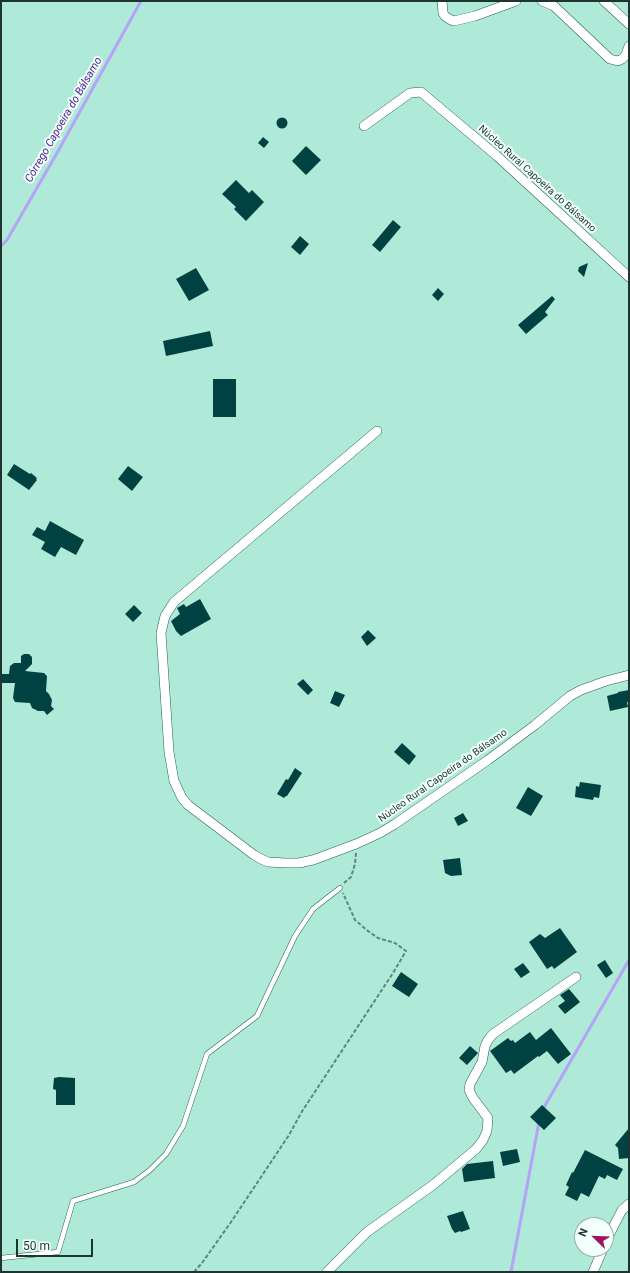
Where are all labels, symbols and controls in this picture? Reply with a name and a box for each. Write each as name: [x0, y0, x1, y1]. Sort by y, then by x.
water label: Córrego Capoeira do Bálsamo: [23, 55, 105, 185]
street label: Núcleo Rural Capoeira do Bálsamo: [476, 123, 598, 235]
street label: Núcleo Rural Capoeira do Bálsamo: [376, 727, 510, 825]
north arrow: [574, 1217, 614, 1257]
text: N: [576, 1226, 591, 1239]
scale bar: [18, 1231, 95, 1257]
text: 50 m: [23, 1239, 50, 1253]

